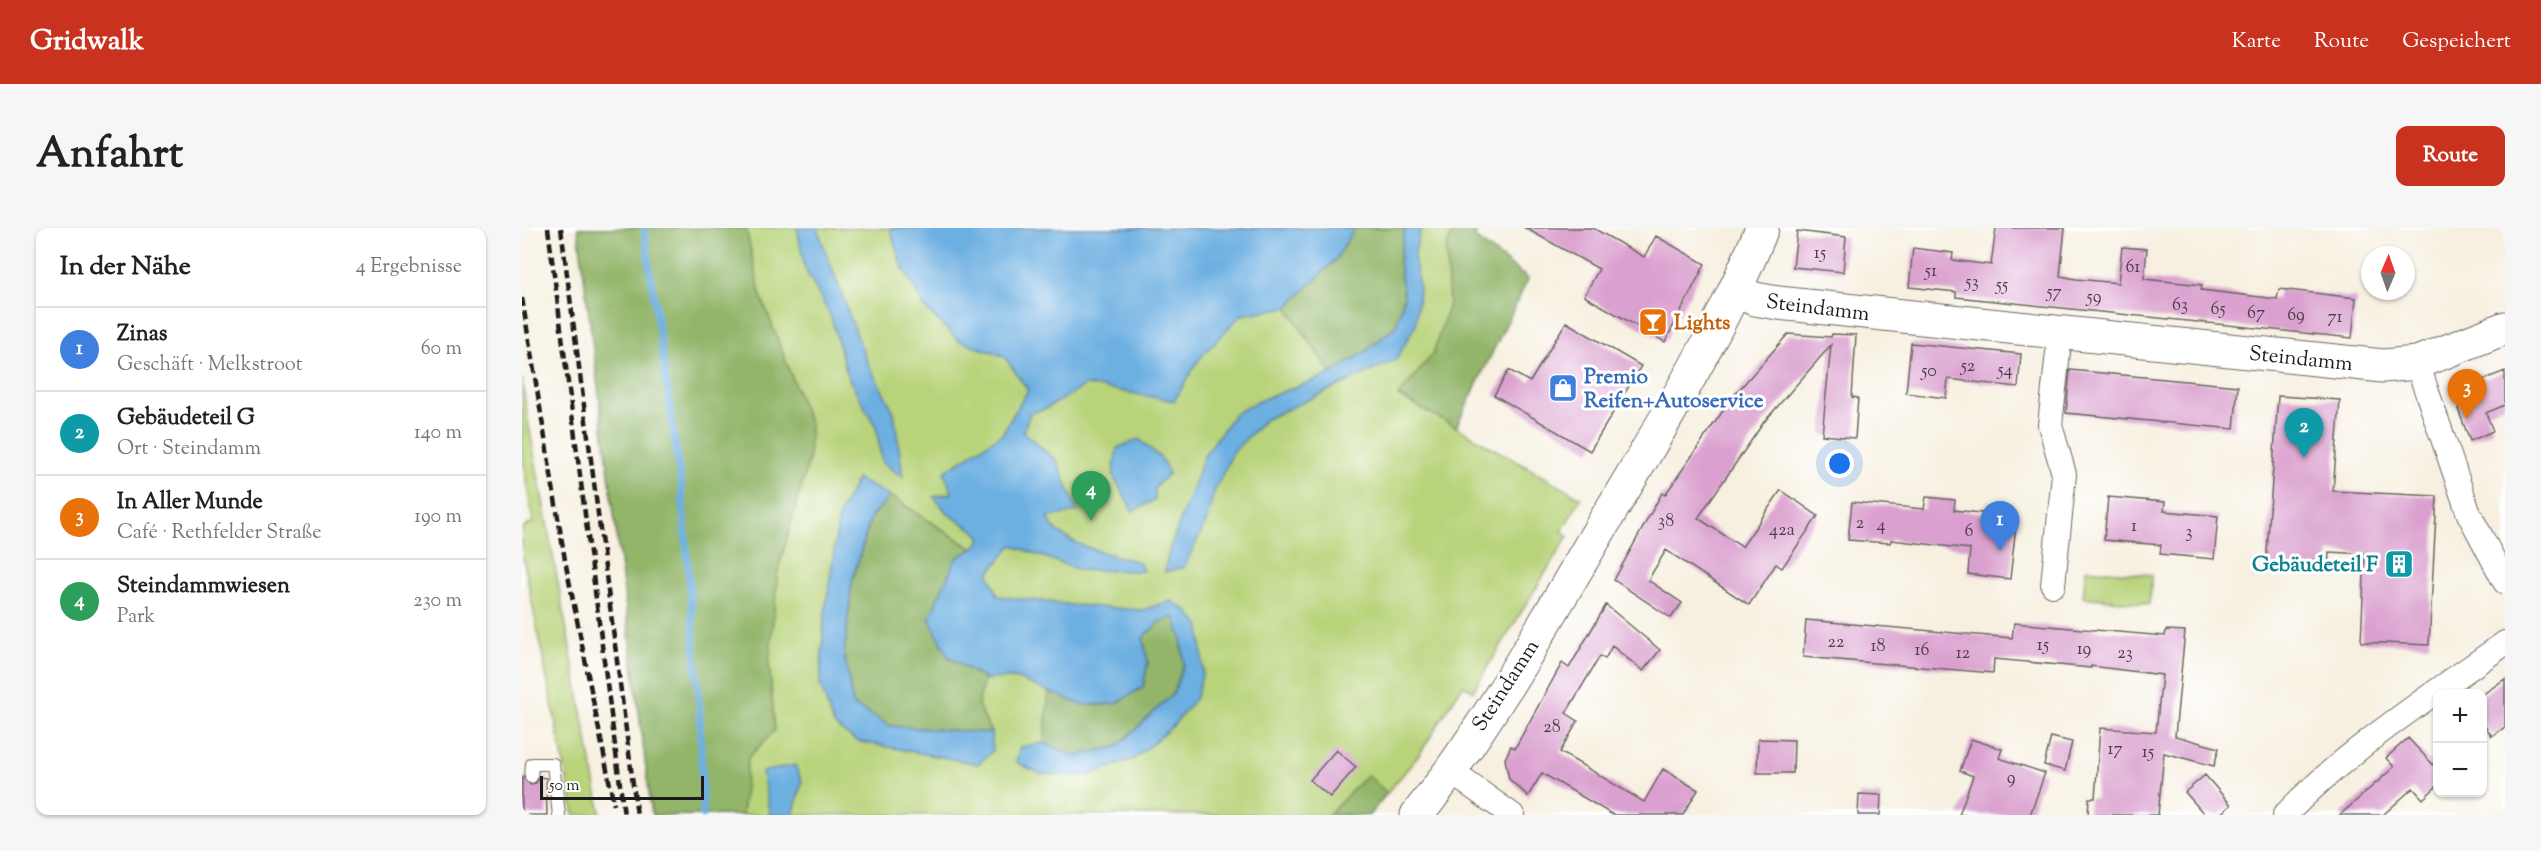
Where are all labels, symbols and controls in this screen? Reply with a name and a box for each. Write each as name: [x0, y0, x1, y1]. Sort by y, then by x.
text: Gridwalk: [30, 22, 144, 62]
text: Karte: [2232, 27, 2281, 57]
text: Route: [2314, 27, 2369, 57]
text: Gespeichert: [2402, 27, 2511, 57]
text: Anfahrt: [36, 126, 183, 186]
button: Route: [2396, 126, 2505, 186]
house number: 15: [1814, 241, 1826, 267]
north arrow: [2361, 246, 2415, 300]
text: In der Nähe: [60, 249, 191, 286]
text: 4 Ergebnisse: [356, 253, 462, 282]
house number: 61: [2126, 255, 2140, 281]
house number: 51: [1924, 259, 1937, 285]
house number: 53: [1964, 270, 1979, 296]
house number: 55: [1995, 273, 2008, 299]
house number: 57: [2045, 280, 2062, 306]
house number: 59: [2086, 285, 2102, 311]
street label: Steindamm: [1764, 288, 1871, 330]
house number: 63: [2172, 293, 2188, 319]
house number: 65: [2210, 297, 2226, 323]
house number: 67: [2247, 301, 2265, 327]
house number: 69: [2287, 303, 2305, 329]
house number: 71: [2327, 305, 2343, 331]
bar icon: Lights: [1637, 306, 1669, 338]
place label: Lights: [1674, 309, 1730, 339]
text: Zinas: [117, 319, 167, 351]
text: 1: [76, 335, 83, 364]
text: 60 m: [421, 335, 462, 364]
street label: Steindamm: [2248, 340, 2354, 380]
text: Geschäft · Melkstroot: [117, 351, 303, 380]
house number: 52: [1960, 354, 1976, 380]
house number: 54: [1996, 358, 2013, 384]
house number: 50: [1920, 359, 1937, 385]
place label: Premio Reifen+Autoservice: [1584, 363, 1764, 417]
pin: 3: [2448, 370, 2486, 419]
shop icon: Premio Reifen+Autoservice: [1547, 372, 1579, 404]
text: Gebäudeteil G: [117, 403, 255, 435]
pin: 2: [2284, 408, 2324, 458]
text: 2: [75, 419, 84, 448]
text: 140 m: [414, 419, 462, 448]
text: Ort · Steindamm: [117, 435, 261, 464]
your location: [1825, 449, 1854, 478]
pin: 4: [1072, 472, 1110, 521]
text: In Aller Munde: [117, 487, 263, 519]
pin: 1: [1980, 502, 2020, 551]
text: 3: [75, 503, 84, 532]
text: 190 m: [414, 503, 462, 532]
house number: 38: [1658, 509, 1674, 535]
house number: 2: [1856, 511, 1865, 537]
house number: 4: [1876, 513, 1886, 539]
house number: 1: [2131, 514, 2137, 540]
house number: 42a: [1769, 518, 1795, 544]
text: Café · Rethfelder Straße: [117, 519, 322, 548]
house number: 6: [1965, 519, 1974, 545]
house number: 3: [2185, 520, 2193, 546]
building icon: Gebäudeteil F: [2383, 548, 2415, 580]
place label: Gebäudeteil F: [2252, 551, 2378, 581]
text: Steindammwiesen: [117, 571, 290, 603]
text: 4: [74, 587, 85, 616]
text: 230 m: [413, 587, 462, 616]
text: Park: [117, 603, 155, 632]
house number: 22: [1828, 630, 1845, 656]
house number: 15: [2037, 633, 2049, 659]
street label: Steindamm: [1466, 634, 1548, 738]
house number: 18: [1870, 634, 1886, 660]
house number: 19: [2077, 637, 2092, 663]
house number: 16: [1914, 638, 1930, 664]
house number: 12: [1956, 641, 1971, 667]
house number: 23: [2117, 641, 2133, 667]
map controls: [2433, 689, 2487, 797]
button: +: [2433, 689, 2487, 743]
house number: 28: [1543, 715, 1561, 741]
house number: 17: [2107, 737, 2123, 763]
house number: 15: [2142, 740, 2154, 766]
button: −: [2433, 743, 2487, 797]
house number: 9: [2007, 766, 2016, 792]
scale bar: [540, 773, 704, 800]
text: 50 m: [549, 775, 580, 798]

